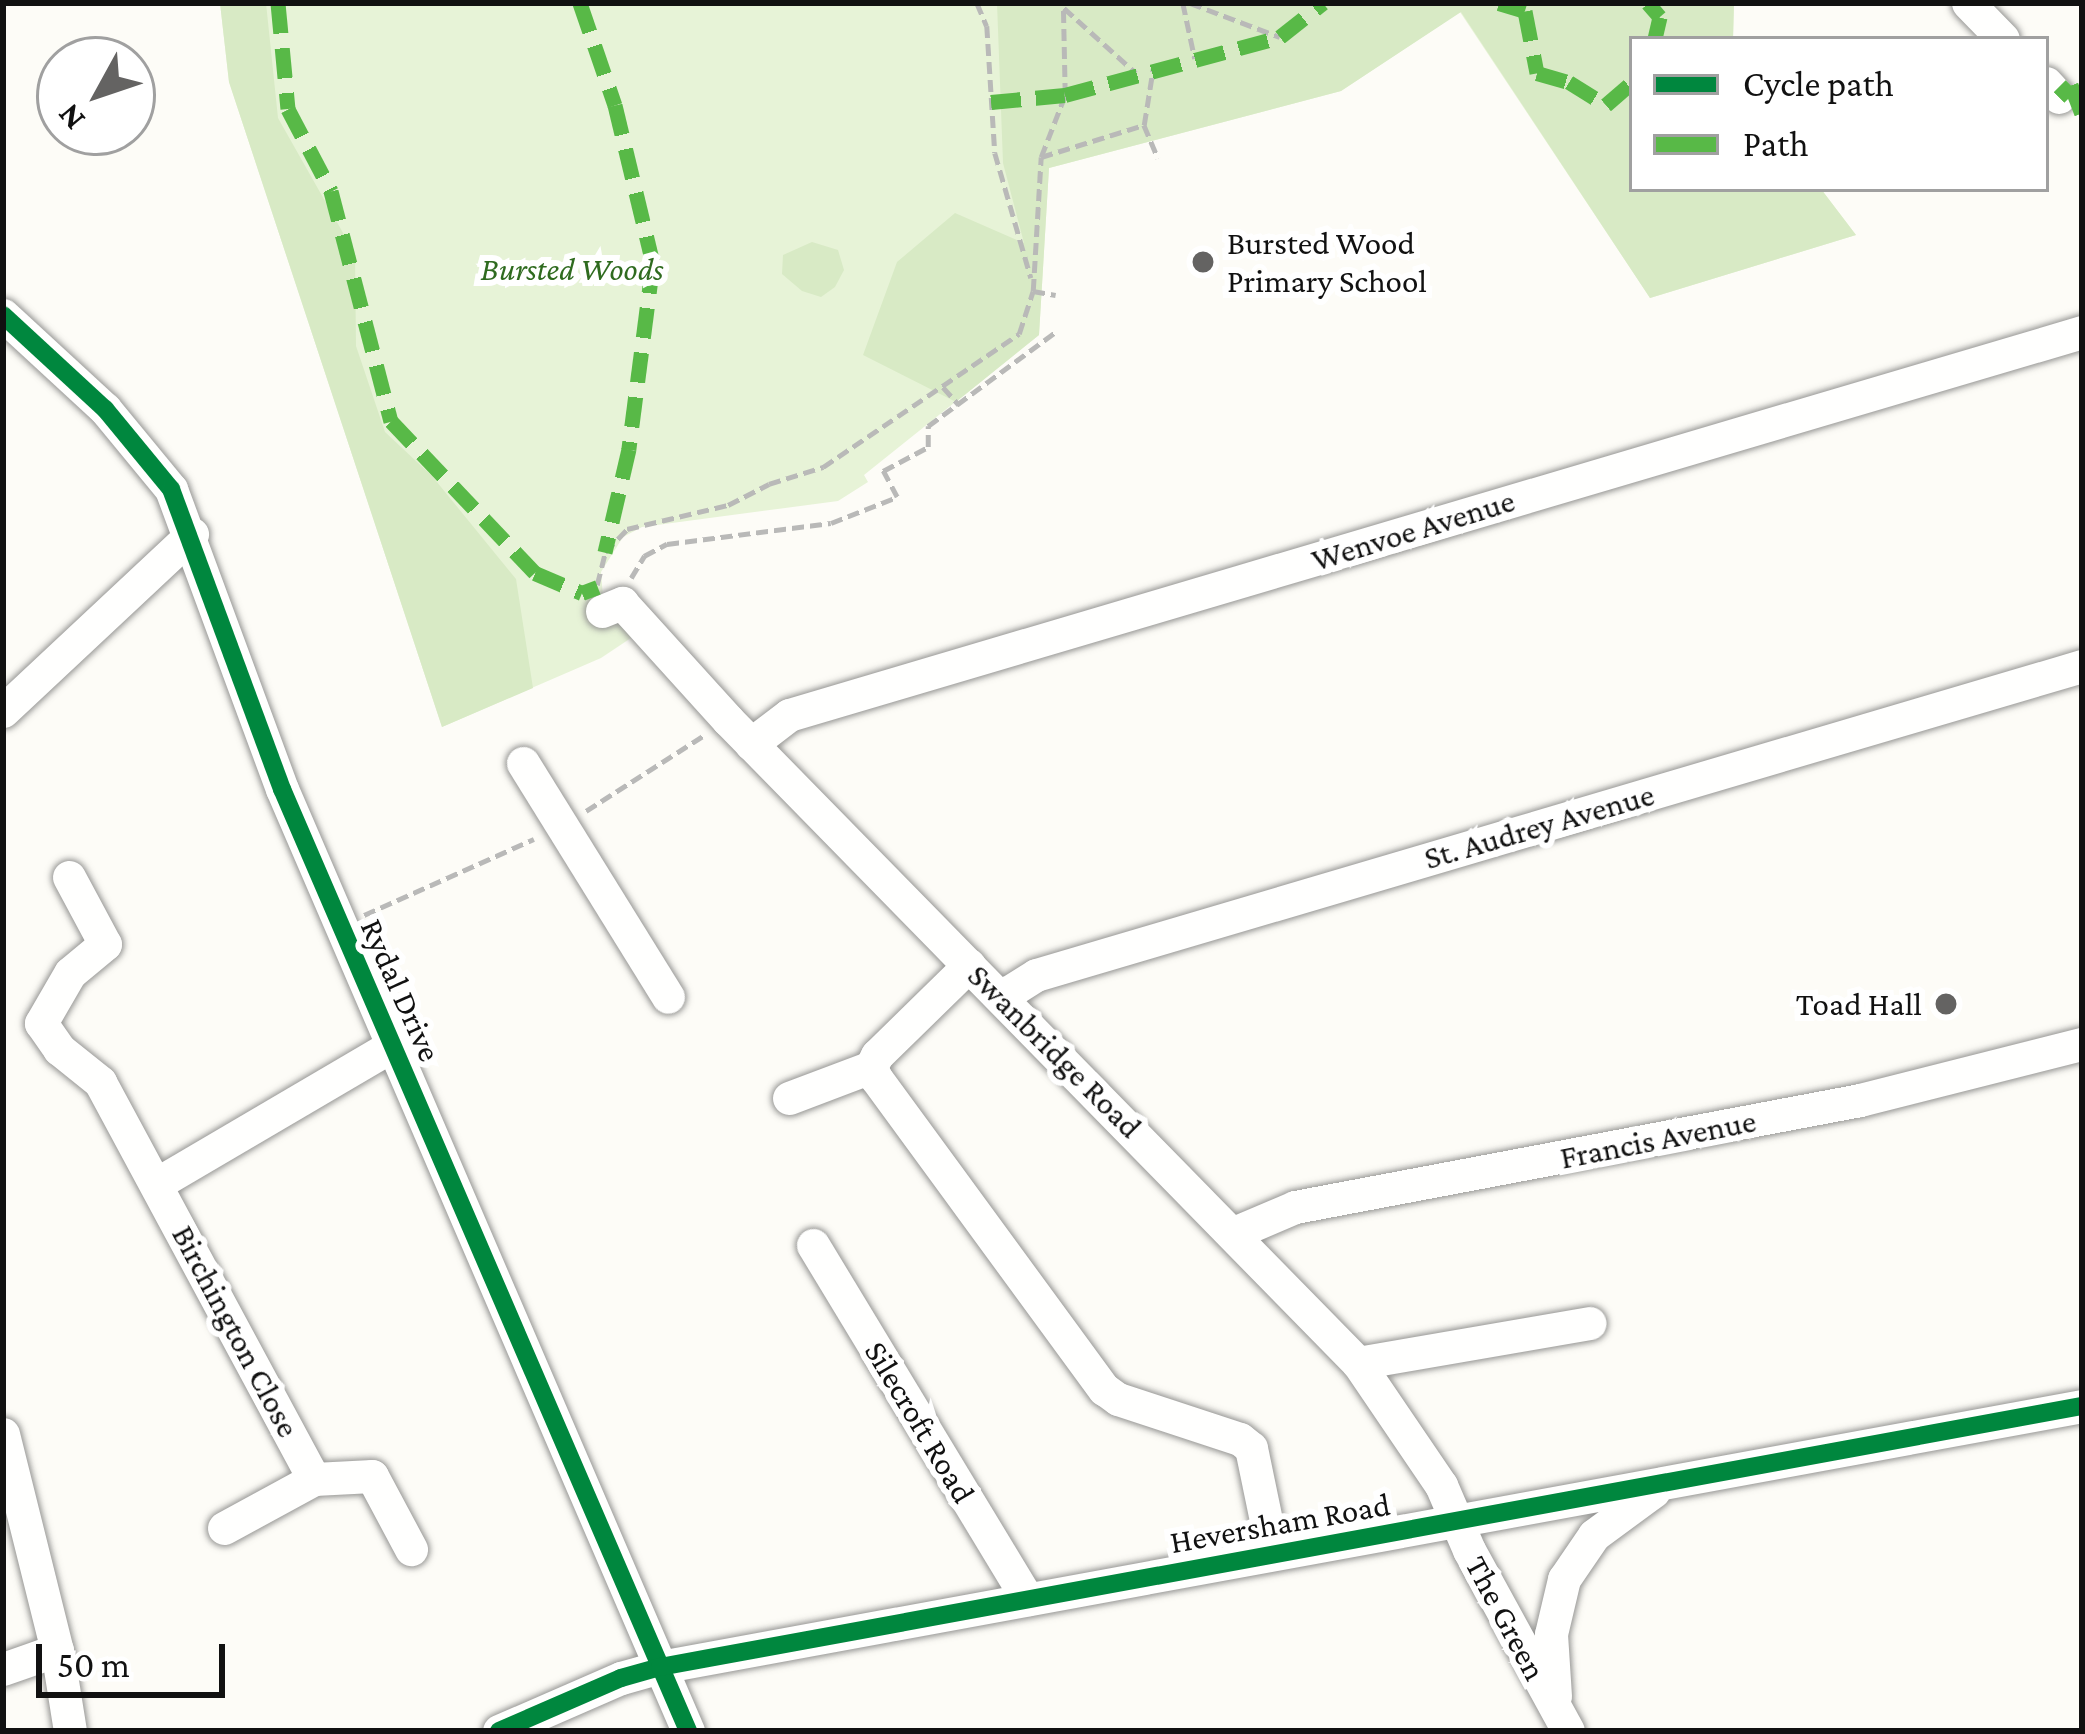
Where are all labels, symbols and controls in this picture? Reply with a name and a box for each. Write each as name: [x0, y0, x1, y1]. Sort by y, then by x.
north arrow: [36, 36, 156, 156]
legend: [1629, 36, 2049, 192]
text: Cycle path: [1743, 64, 1894, 104]
text: N: [49, 97, 92, 138]
text: Path: [1743, 124, 1808, 164]
place label: Bursted Wood Primary School: [1227, 223, 1427, 301]
park label: Bursted Woods: [481, 249, 663, 289]
marker: Bursted Wood Primary School: [1190, 249, 1216, 275]
street label: Wenvoe Avenue: [1307, 480, 1519, 580]
street label: St. Audrey Avenue: [1419, 774, 1659, 878]
street label: Rydal Drive: [352, 913, 450, 1067]
street label: Swanbridge Road: [960, 956, 1150, 1146]
place label: Toad Hall: [1796, 984, 1922, 1024]
marker: Toad Hall: [1933, 991, 1959, 1017]
street label: Francis Avenue: [1557, 1101, 1759, 1177]
street label: Birchington Close: [164, 1218, 308, 1444]
street label: Silecroft Road: [856, 1334, 984, 1510]
street label: Heversham Road: [1167, 1484, 1393, 1562]
street label: The Green: [1457, 1549, 1555, 1687]
scale bar: [42, 1620, 231, 1694]
text: 50 m: [57, 1645, 130, 1685]

